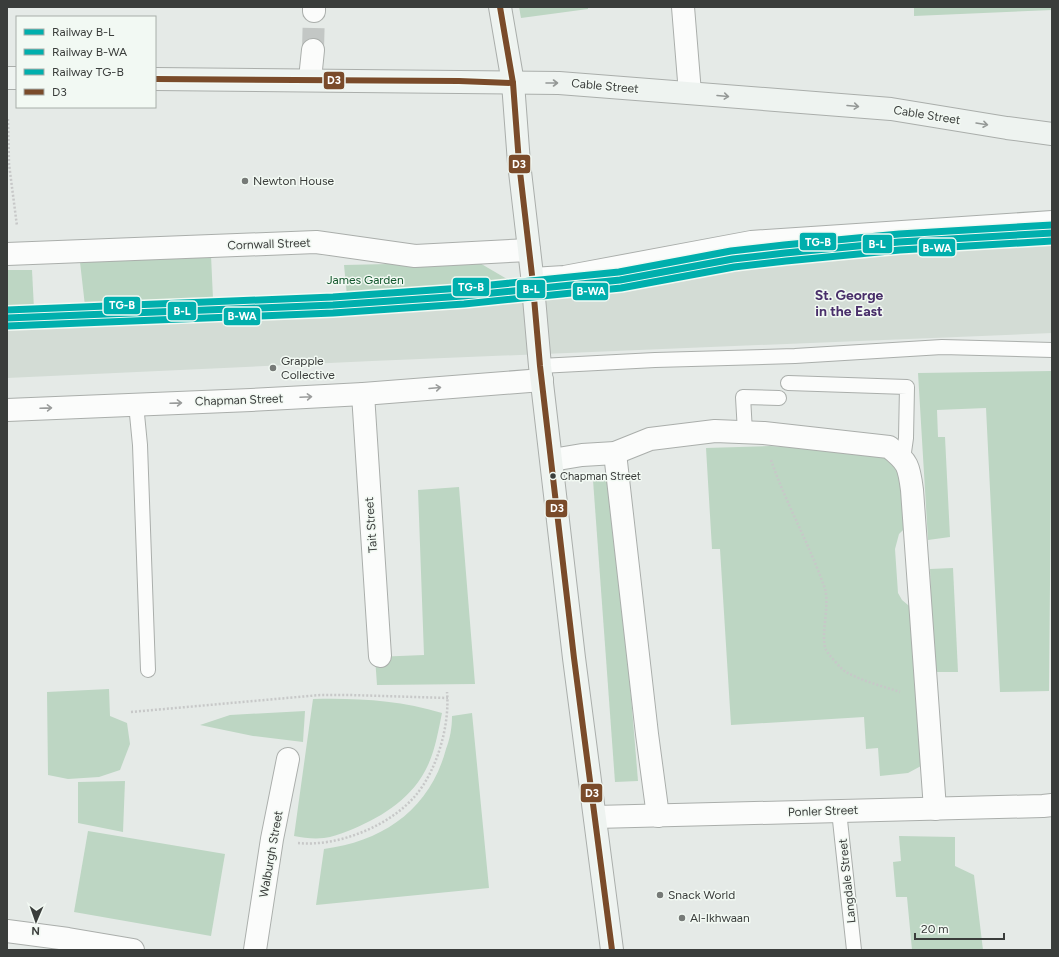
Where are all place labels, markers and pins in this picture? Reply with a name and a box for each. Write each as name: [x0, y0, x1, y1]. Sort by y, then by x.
place label: Newton House: [253, 174, 334, 188]
marker: Newton House: [240, 176, 250, 186]
place label: Grapple Collective: [281, 354, 335, 382]
marker: Grapple Collective: [268, 363, 278, 373]
place label: Chapman Street: [560, 470, 641, 483]
marker: Chapman Street: [548, 471, 558, 481]
place label: Snack World: [668, 888, 735, 902]
marker: Snack World: [655, 890, 665, 900]
place label: Al-Ikhwaan: [690, 911, 750, 925]
marker: Al-Ikhwaan: [677, 913, 687, 923]

